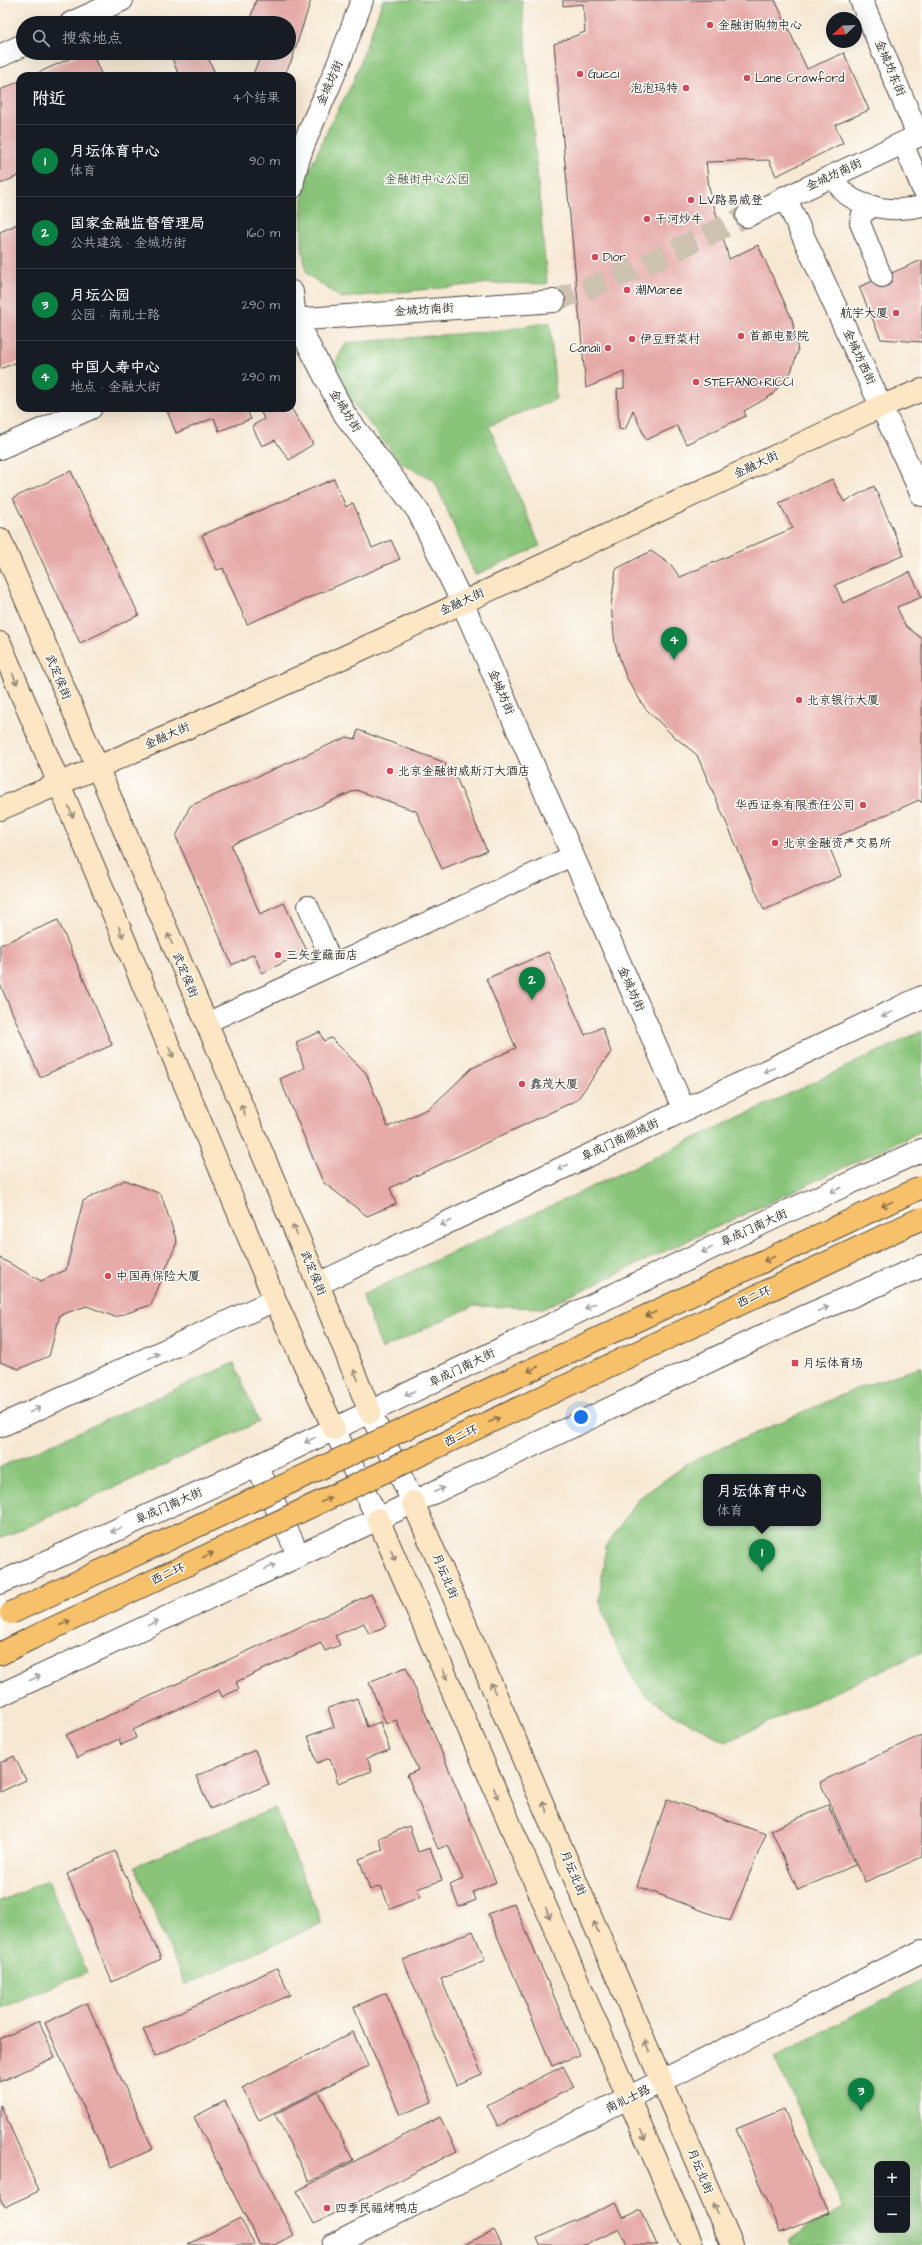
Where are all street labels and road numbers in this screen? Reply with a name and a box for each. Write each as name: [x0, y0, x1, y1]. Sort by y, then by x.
street label: 金城坊东街: [870, 37, 910, 99]
street label: 金城坊街: [312, 58, 348, 108]
street label: 金城坊南街: [803, 155, 865, 195]
street label: 金城坊南街: [393, 299, 455, 321]
street label: 金城坊西街: [839, 326, 879, 388]
street label: 金城坊街: [325, 386, 365, 436]
street label: 金融大街: [731, 447, 781, 483]
street label: 金融大街: [437, 584, 487, 620]
street label: 武定侯街: [41, 652, 75, 702]
street label: 金城坊街: [484, 667, 518, 717]
street label: 金融大街: [142, 718, 192, 754]
street label: 武定侯街: [168, 950, 202, 1000]
street label: 金城坊街: [613, 964, 649, 1014]
street label: 阜成门南顺城街: [578, 1115, 662, 1165]
street label: 阜成门南大街: [718, 1205, 790, 1251]
street label: 武定侯街: [296, 1248, 330, 1298]
street label: 西二环: [734, 1282, 774, 1312]
street label: 阜成门南大街: [426, 1345, 498, 1391]
street label: 西二环: [441, 1421, 481, 1451]
street label: 阜成门南大街: [133, 1484, 205, 1528]
street label: 月坛北街: [428, 1551, 462, 1601]
street label: 西二环: [148, 1559, 188, 1589]
street label: 月坛北街: [556, 1848, 590, 1898]
street label: 南礼士路: [603, 2081, 653, 2117]
street label: 月坛北街: [683, 2146, 717, 2196]

